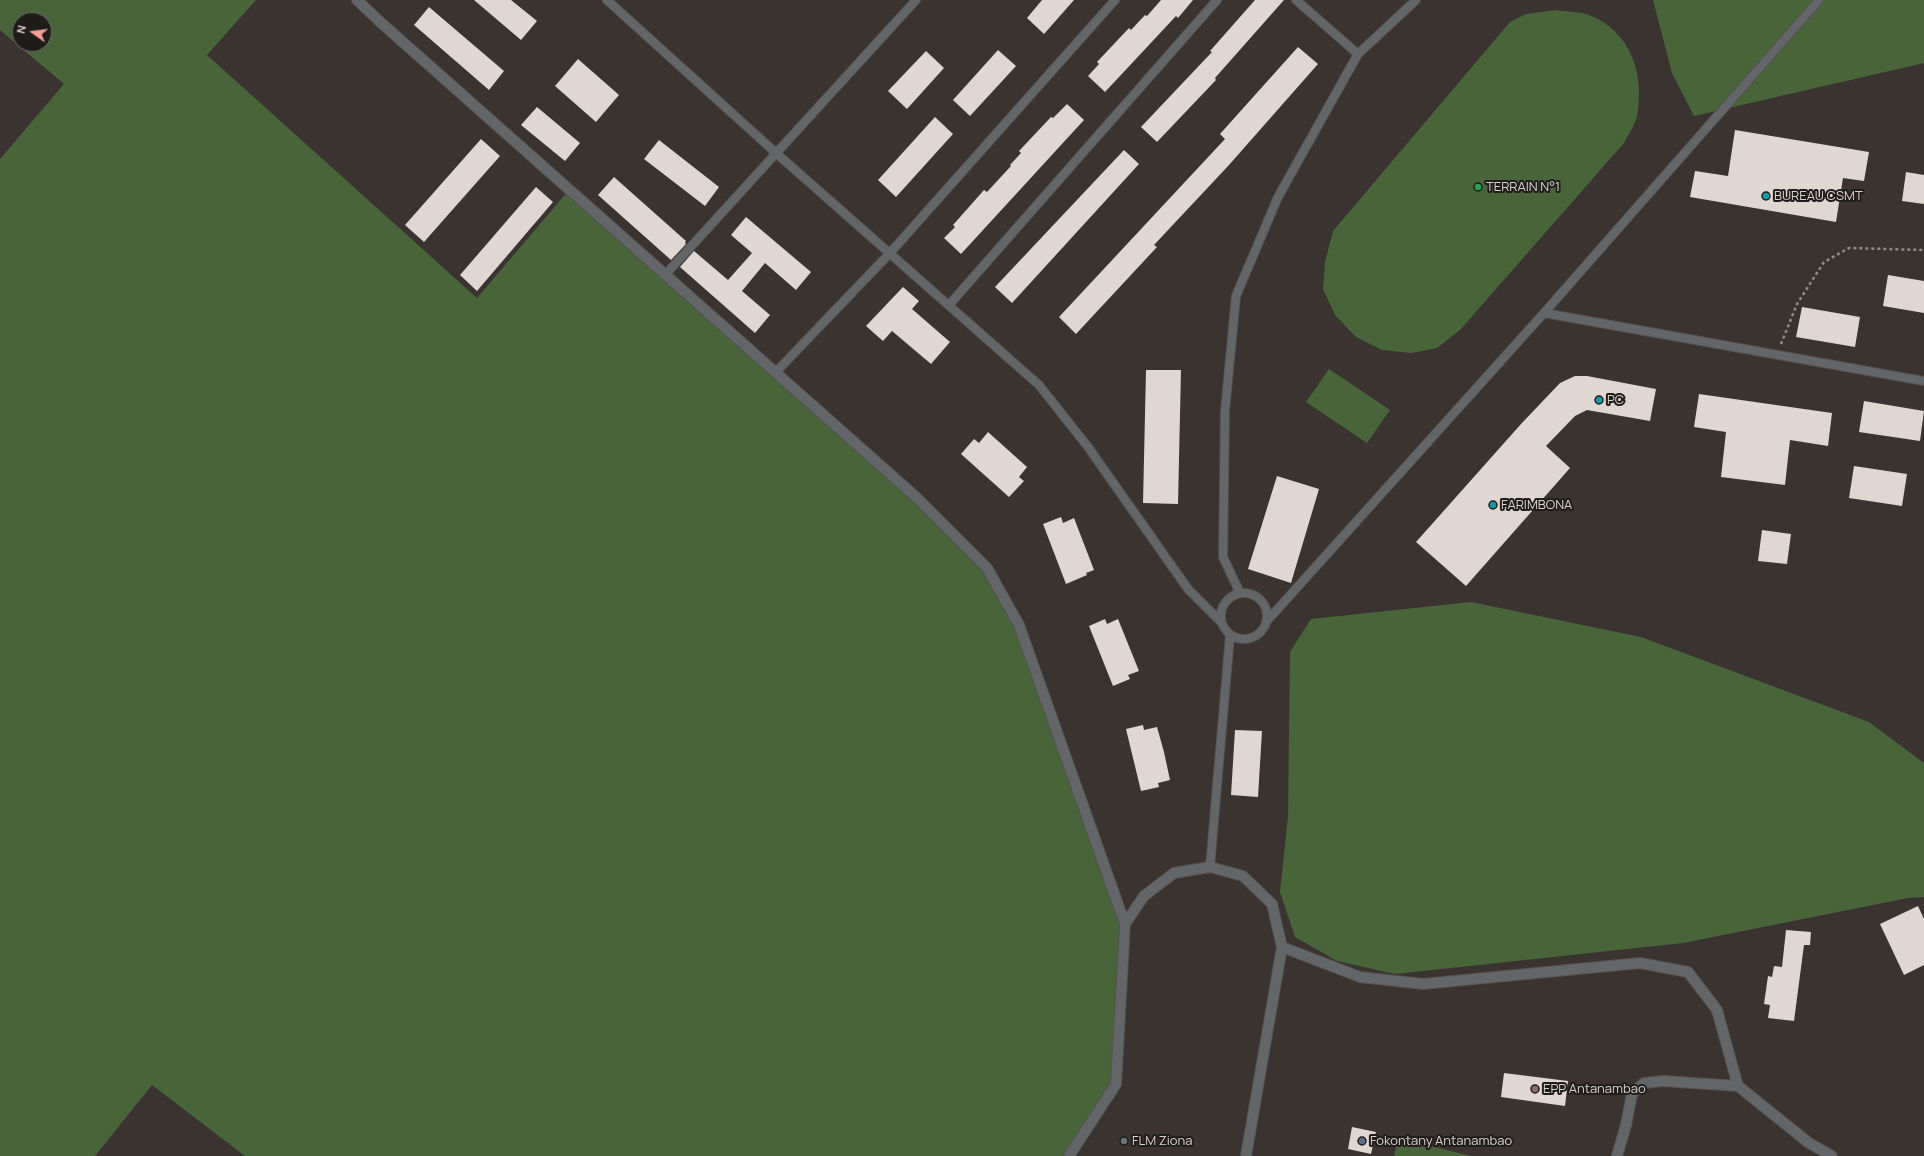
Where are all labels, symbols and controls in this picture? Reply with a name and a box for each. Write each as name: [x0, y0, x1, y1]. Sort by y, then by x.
north arrow: [12, 12, 52, 52]
text: N: [13, 24, 29, 35]
place label: TERRAIN N°1: [1486, 179, 1560, 195]
marker: TERRAIN N°1: [1473, 182, 1483, 192]
place label: BUREAU CSMT: [1774, 188, 1863, 204]
marker: BUREAU CSMT: [1761, 191, 1771, 201]
place label: PC: [1607, 392, 1624, 408]
marker: PC: [1594, 395, 1604, 405]
place label: FARIMBONA: [1501, 497, 1572, 513]
marker: FARIMBONA: [1488, 500, 1498, 510]
place label: EPP Antanambao: [1543, 1081, 1646, 1097]
marker: EPP Antanambao: [1530, 1084, 1540, 1094]
place label: FLM Ziona: [1132, 1133, 1192, 1149]
place label: Fokontany Antanambao: [1370, 1133, 1512, 1149]
marker: FLM Ziona: [1119, 1136, 1129, 1146]
marker: Fokontany Antanambao: [1357, 1136, 1367, 1146]

